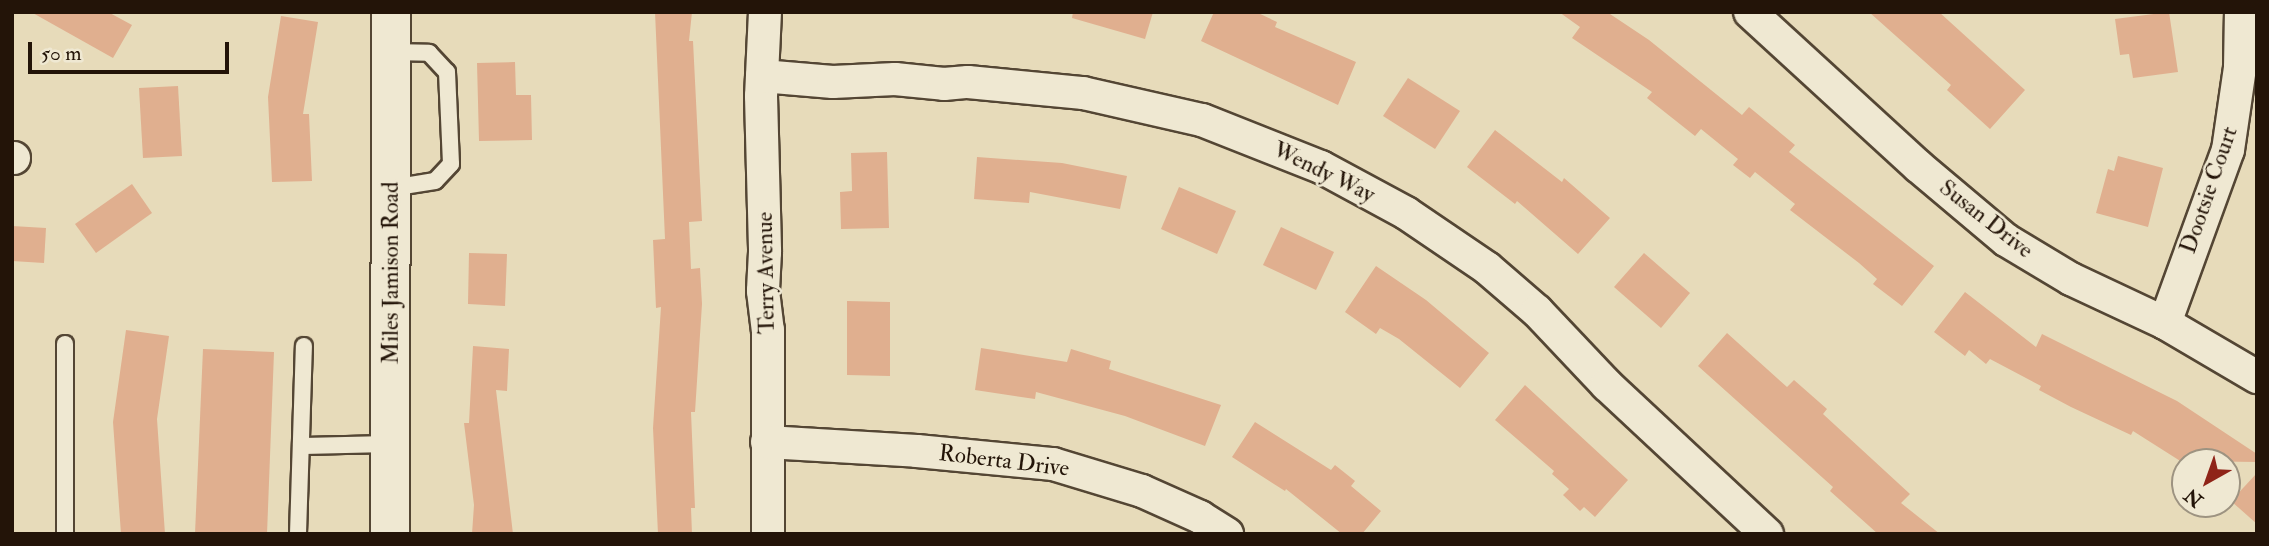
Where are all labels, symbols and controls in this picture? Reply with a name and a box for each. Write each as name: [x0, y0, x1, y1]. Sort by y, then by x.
scale bar: [32, 28, 233, 72]
text: 50 m: [41, 40, 82, 67]
street label: Dootsie Court: [2174, 123, 2244, 257]
street label: Wendy Way: [1269, 136, 1379, 208]
street label: Susan Drive: [1934, 174, 2038, 264]
street label: Miles Jamison Road: [377, 182, 405, 364]
street label: Terry Avenue: [751, 212, 781, 334]
street label: Roberta Drive: [937, 439, 1071, 483]
north arrow: [2171, 448, 2241, 518]
text: N: [2180, 483, 2208, 512]

